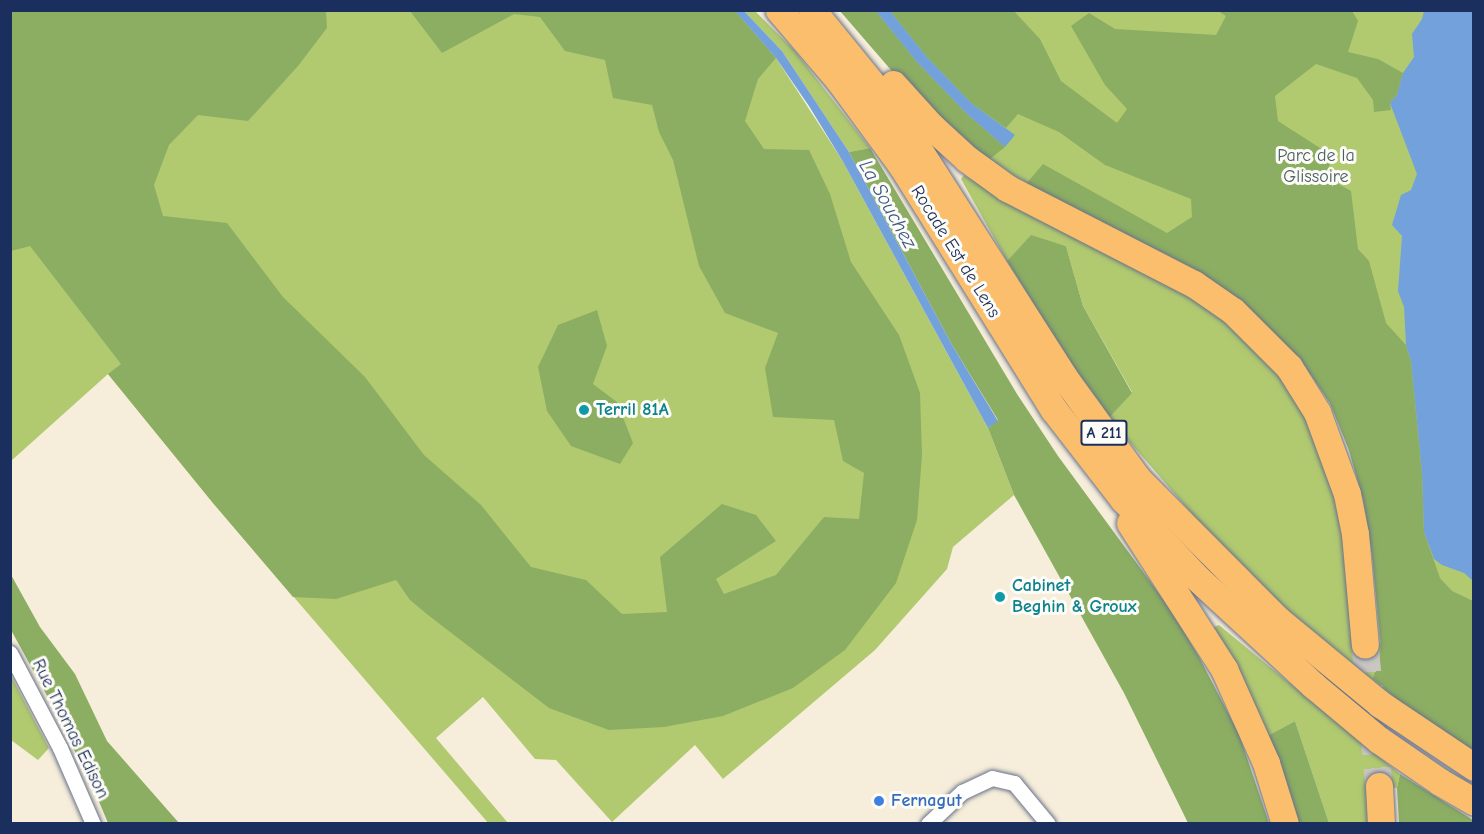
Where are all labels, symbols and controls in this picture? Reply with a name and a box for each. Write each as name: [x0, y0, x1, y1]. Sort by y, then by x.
park label: Parc de la Glissoire: [1277, 146, 1355, 188]
water label: La Souchez: [854, 155, 922, 253]
street label: Rocade Est de Lens: [906, 182, 1004, 322]
place label: Terril 81A: [596, 399, 669, 421]
marker: Terril 81A: [577, 403, 591, 417]
road number: A 211: [1080, 420, 1128, 446]
place label: Cabinet Beghin & Groux: [1012, 576, 1137, 618]
marker: Cabinet Beghin & Groux: [993, 590, 1007, 604]
street label: Rue Thomas Edison: [27, 656, 113, 802]
place label: Fernagut: [891, 790, 962, 812]
marker: Fernagut: [872, 794, 886, 808]

